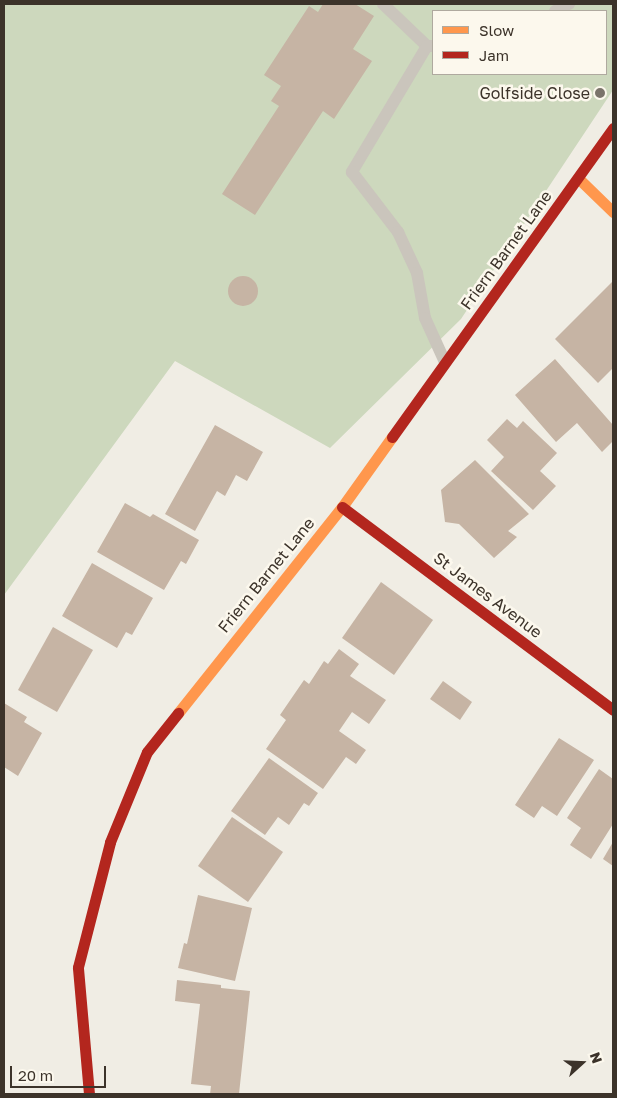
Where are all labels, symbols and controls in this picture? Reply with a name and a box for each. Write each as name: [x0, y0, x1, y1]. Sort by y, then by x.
legend: [432, 10, 607, 75]
text: Slow: [479, 21, 514, 39]
text: Jam: [479, 46, 509, 64]
place label: Golfside Close: [479, 83, 590, 103]
marker: Golfside Close: [594, 87, 606, 99]
street label: Friern Barnet Lane: [456, 187, 556, 313]
street label: Friern Barnet Lane: [214, 514, 318, 636]
street label: St James Avenue: [430, 548, 546, 642]
north arrow: [557, 1038, 607, 1088]
text: N: [587, 1050, 606, 1066]
scale bar: [12, 1056, 109, 1088]
text: 20 m: [18, 1066, 53, 1084]

